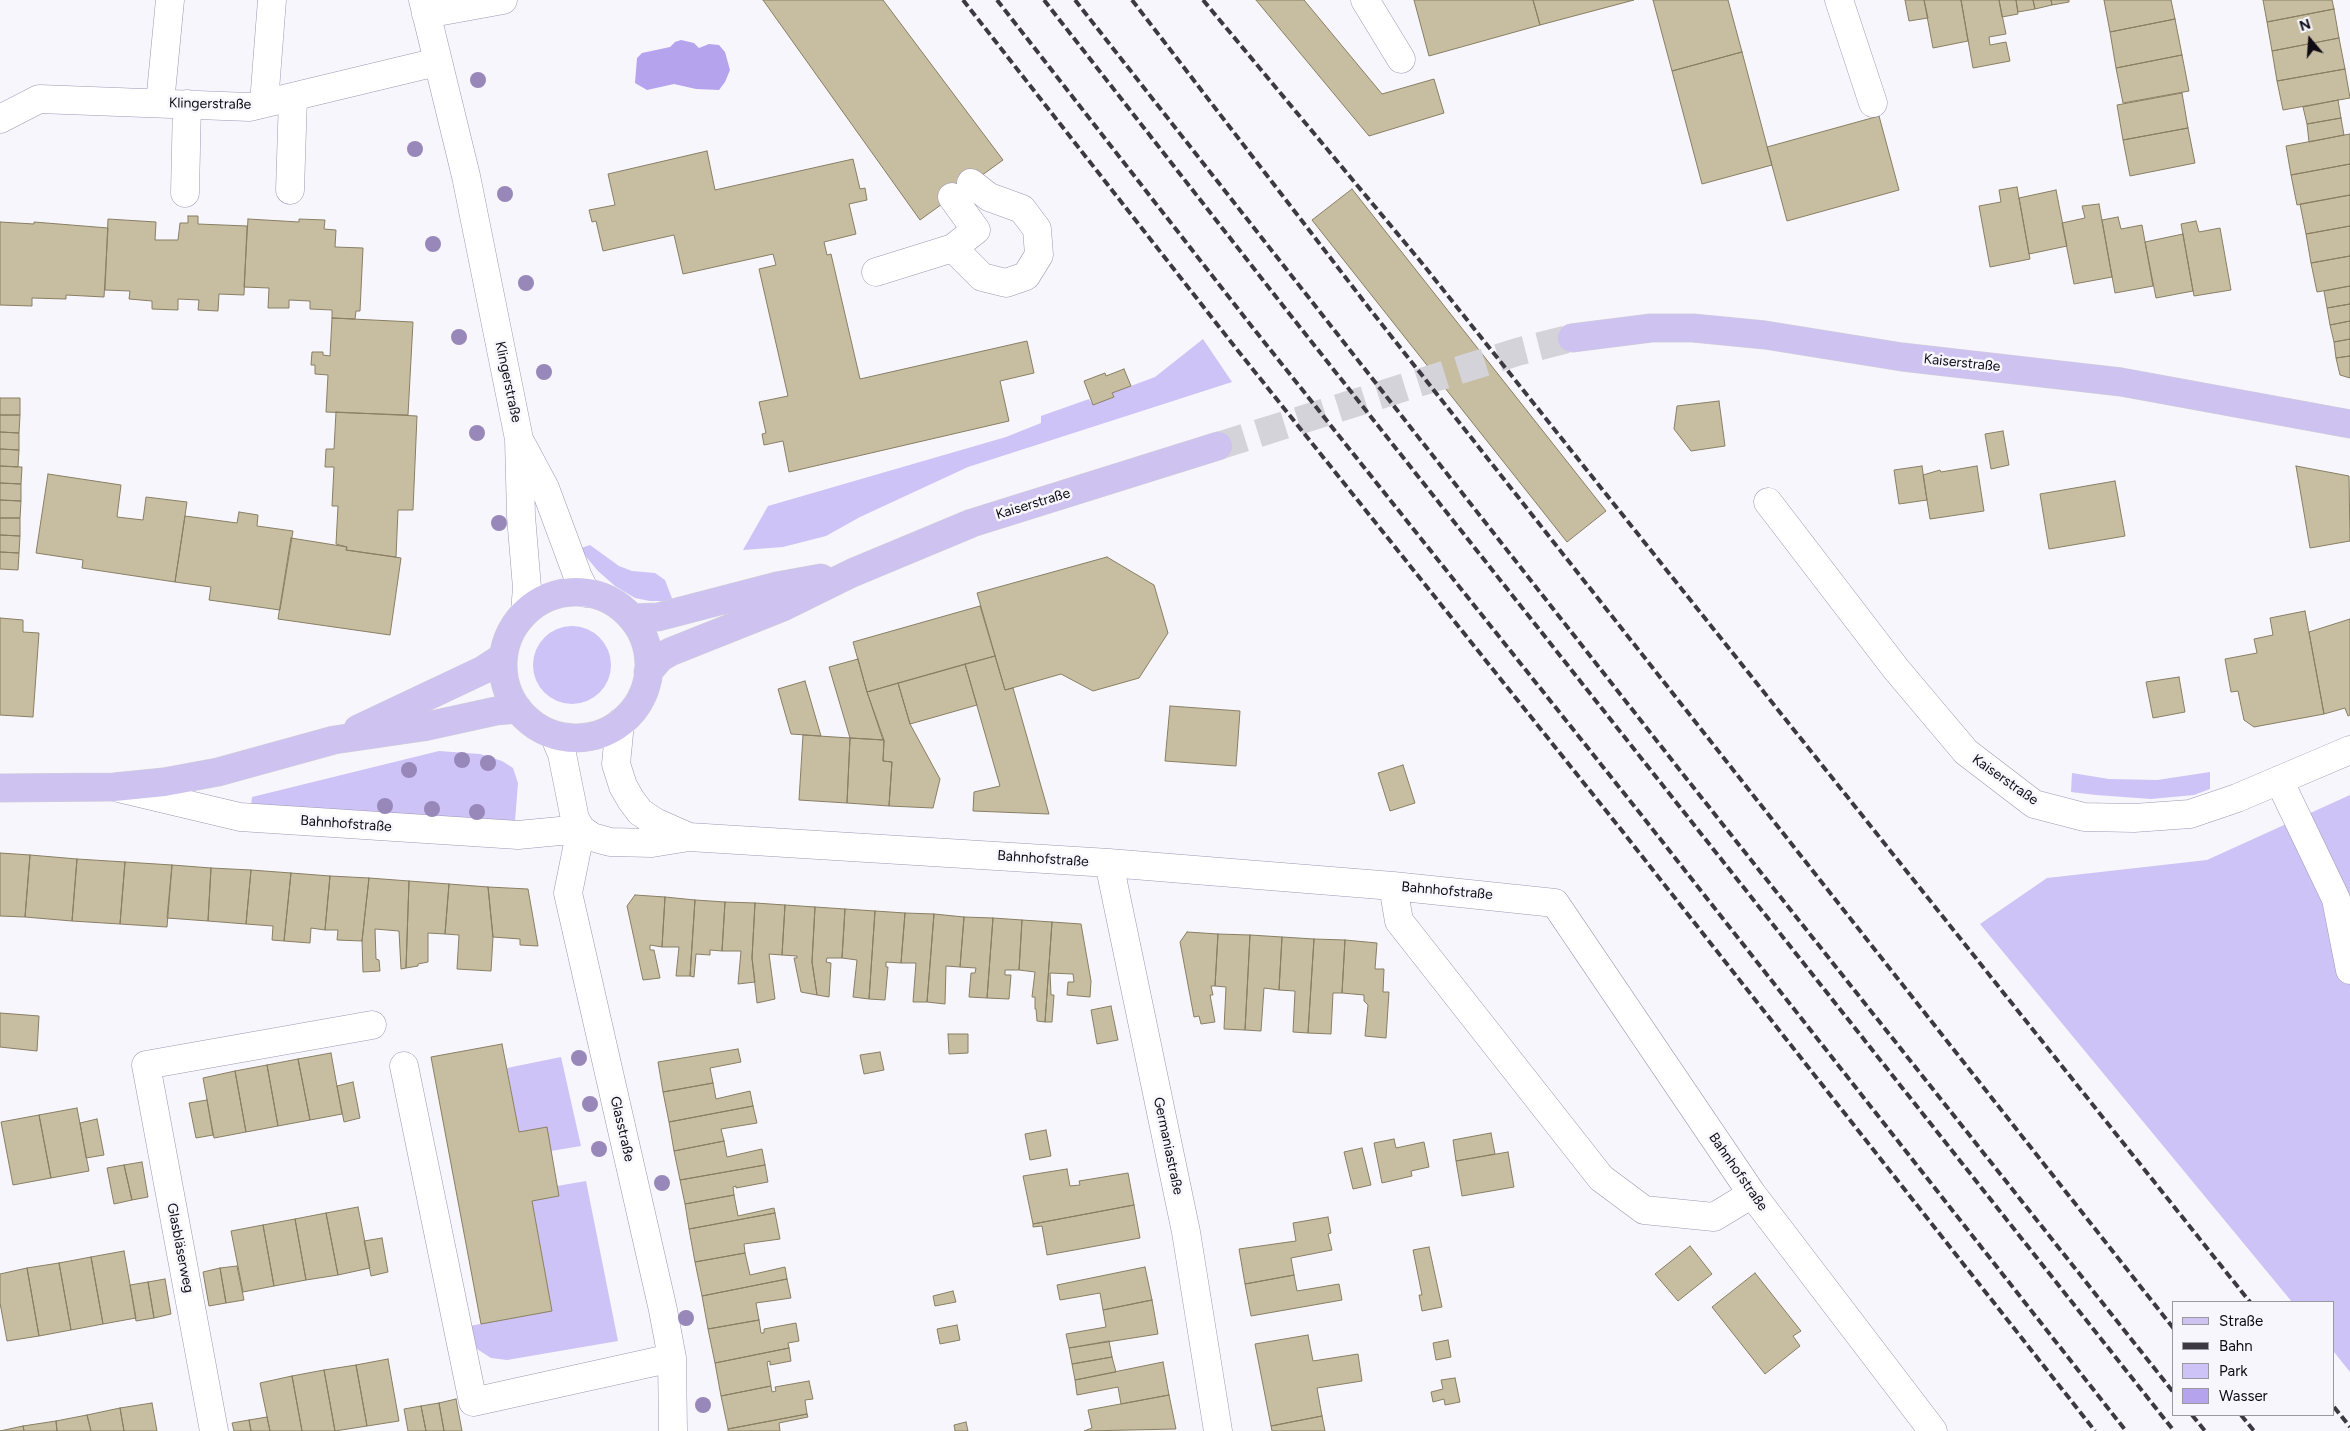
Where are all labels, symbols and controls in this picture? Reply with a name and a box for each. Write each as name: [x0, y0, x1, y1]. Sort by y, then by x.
north arrow: [2285, 15, 2335, 65]
text: N: [2297, 16, 2313, 35]
street label: Klingerstraße: [169, 95, 251, 113]
street label: Klingerstraße: [491, 340, 525, 424]
street label: Kaiserstraße: [1923, 351, 2001, 375]
street label: Kaiserstraße: [994, 485, 1072, 523]
street label: Kaiserstraße: [1969, 751, 2041, 809]
street label: Bahnhofstraße: [300, 812, 392, 836]
street label: Bahnhofstraße: [997, 847, 1089, 871]
street label: Bahnhofstraße: [1401, 879, 1493, 903]
street label: Glasstraße: [606, 1095, 638, 1163]
street label: Germaniastraße: [1149, 1096, 1187, 1196]
street label: Bahnhofstraße: [1705, 1130, 1771, 1214]
street label: Glasbläserweg: [163, 1202, 197, 1294]
legend: [2172, 1301, 2335, 1416]
text: Straße: [2219, 1312, 2263, 1330]
text: Bahn: [2219, 1337, 2253, 1355]
text: Park: [2219, 1362, 2248, 1380]
text: Wasser: [2219, 1387, 2268, 1405]

